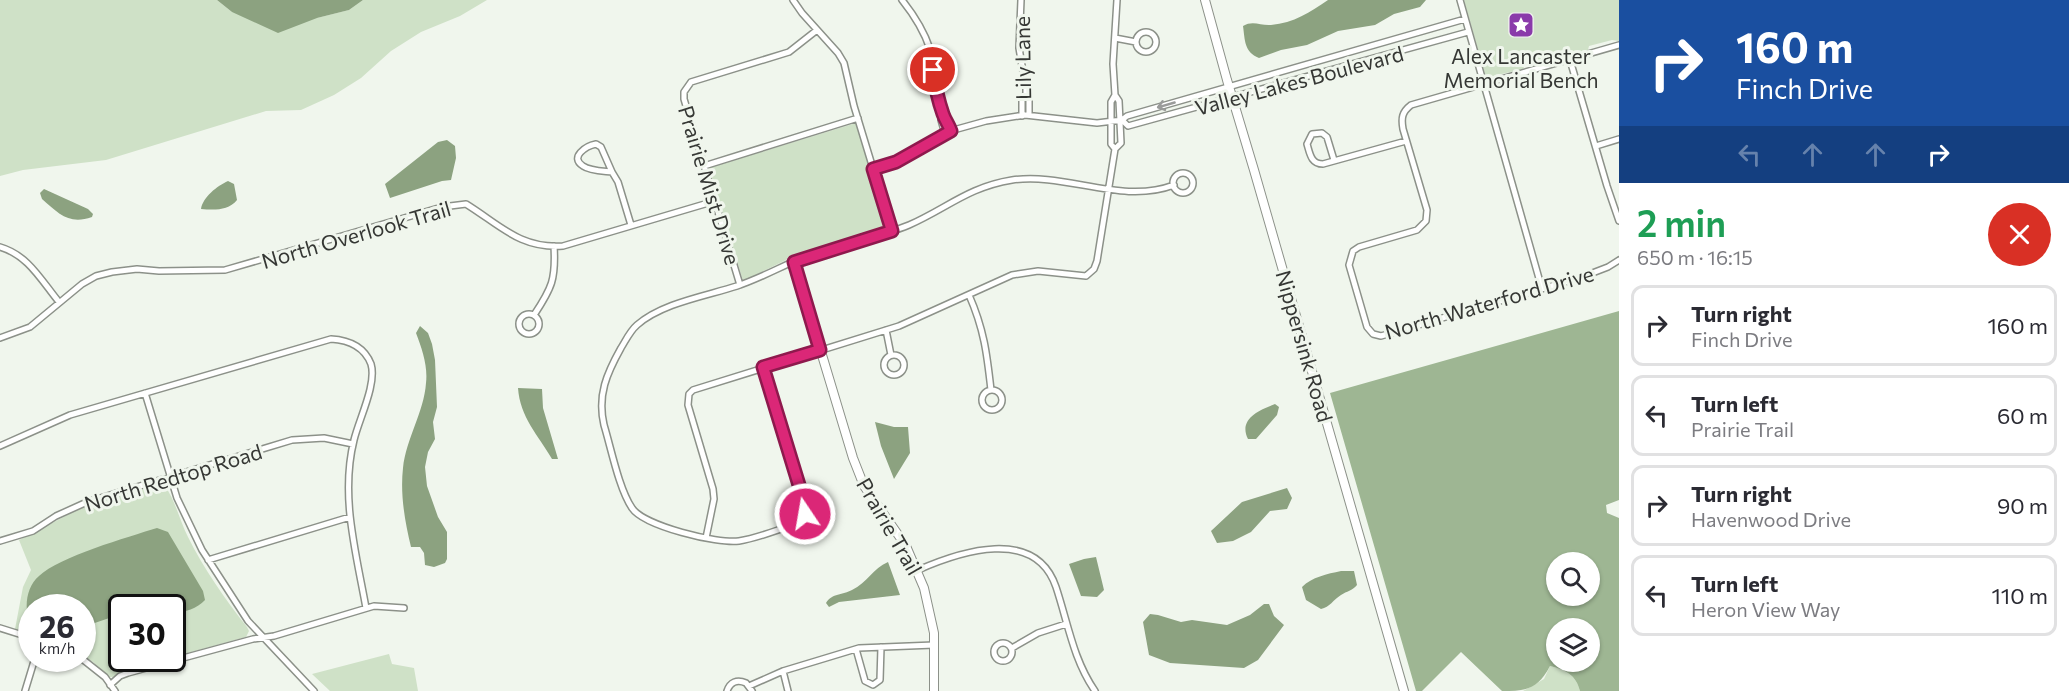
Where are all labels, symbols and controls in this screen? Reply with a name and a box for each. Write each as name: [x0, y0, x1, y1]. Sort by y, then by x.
place icon: Alex Lancaster Memorial Bench: [1506, 10, 1536, 40]
street label: Lily Lane: [1009, 16, 1035, 100]
text: 160 m: [1736, 20, 1854, 72]
icon: right: [1637, 24, 1715, 102]
street label: Valley Lakes Boulevard: [1192, 40, 1406, 120]
place label: Alex Lancaster Memorial Bench: [1443, 43, 1599, 92]
pin: [907, 44, 958, 95]
icon: arrive: [916, 53, 949, 86]
text: Finch Drive: [1736, 72, 1873, 105]
one-way arrow: [1157, 100, 1176, 111]
street label: Prairie Mist Drive: [674, 102, 746, 268]
icon: left: [1733, 138, 1766, 171]
icon: ahead: [1796, 138, 1829, 171]
icon: ahead: [1859, 138, 1892, 171]
icon: right: [1922, 138, 1955, 171]
street label: North Overlook Trail: [258, 195, 454, 273]
text: 2 min: [1637, 200, 1726, 244]
button: close: [1988, 203, 2051, 266]
text: 650 m · 16:15: [1637, 245, 1753, 269]
street label: North Waterford Drive: [1382, 260, 1596, 344]
street label: Nippersink Road: [1271, 267, 1339, 425]
text: Turn right: [1691, 300, 1792, 327]
icon: right: [1640, 309, 1673, 342]
text: 160 m: [1987, 312, 2048, 339]
text: Finch Drive: [1691, 327, 1793, 351]
text: Turn left: [1691, 390, 1778, 417]
icon: left: [1640, 399, 1673, 432]
text: 60 m: [1997, 402, 2048, 429]
text: Prairie Trail: [1691, 417, 1794, 441]
street label: North Redtop Road: [81, 438, 265, 516]
street label: Prairie Trail: [852, 473, 928, 579]
text: Turn right: [1691, 480, 1792, 507]
position arrow: [773, 482, 837, 546]
icon: right: [1640, 489, 1673, 522]
text: 90 m: [1997, 492, 2048, 519]
text: Havenwood Drive: [1691, 507, 1851, 531]
map controls: [1546, 552, 1600, 672]
button: search: [1546, 552, 1600, 606]
text: Turn left: [1691, 570, 1778, 597]
icon: left: [1640, 579, 1673, 612]
text: 110 m: [1991, 582, 2048, 609]
speed limit sign: 30: [108, 594, 186, 672]
text: Heron View Way: [1691, 597, 1840, 621]
text: 26: [39, 607, 75, 644]
button: layers: [1546, 618, 1600, 672]
text: km/h: [39, 639, 75, 657]

